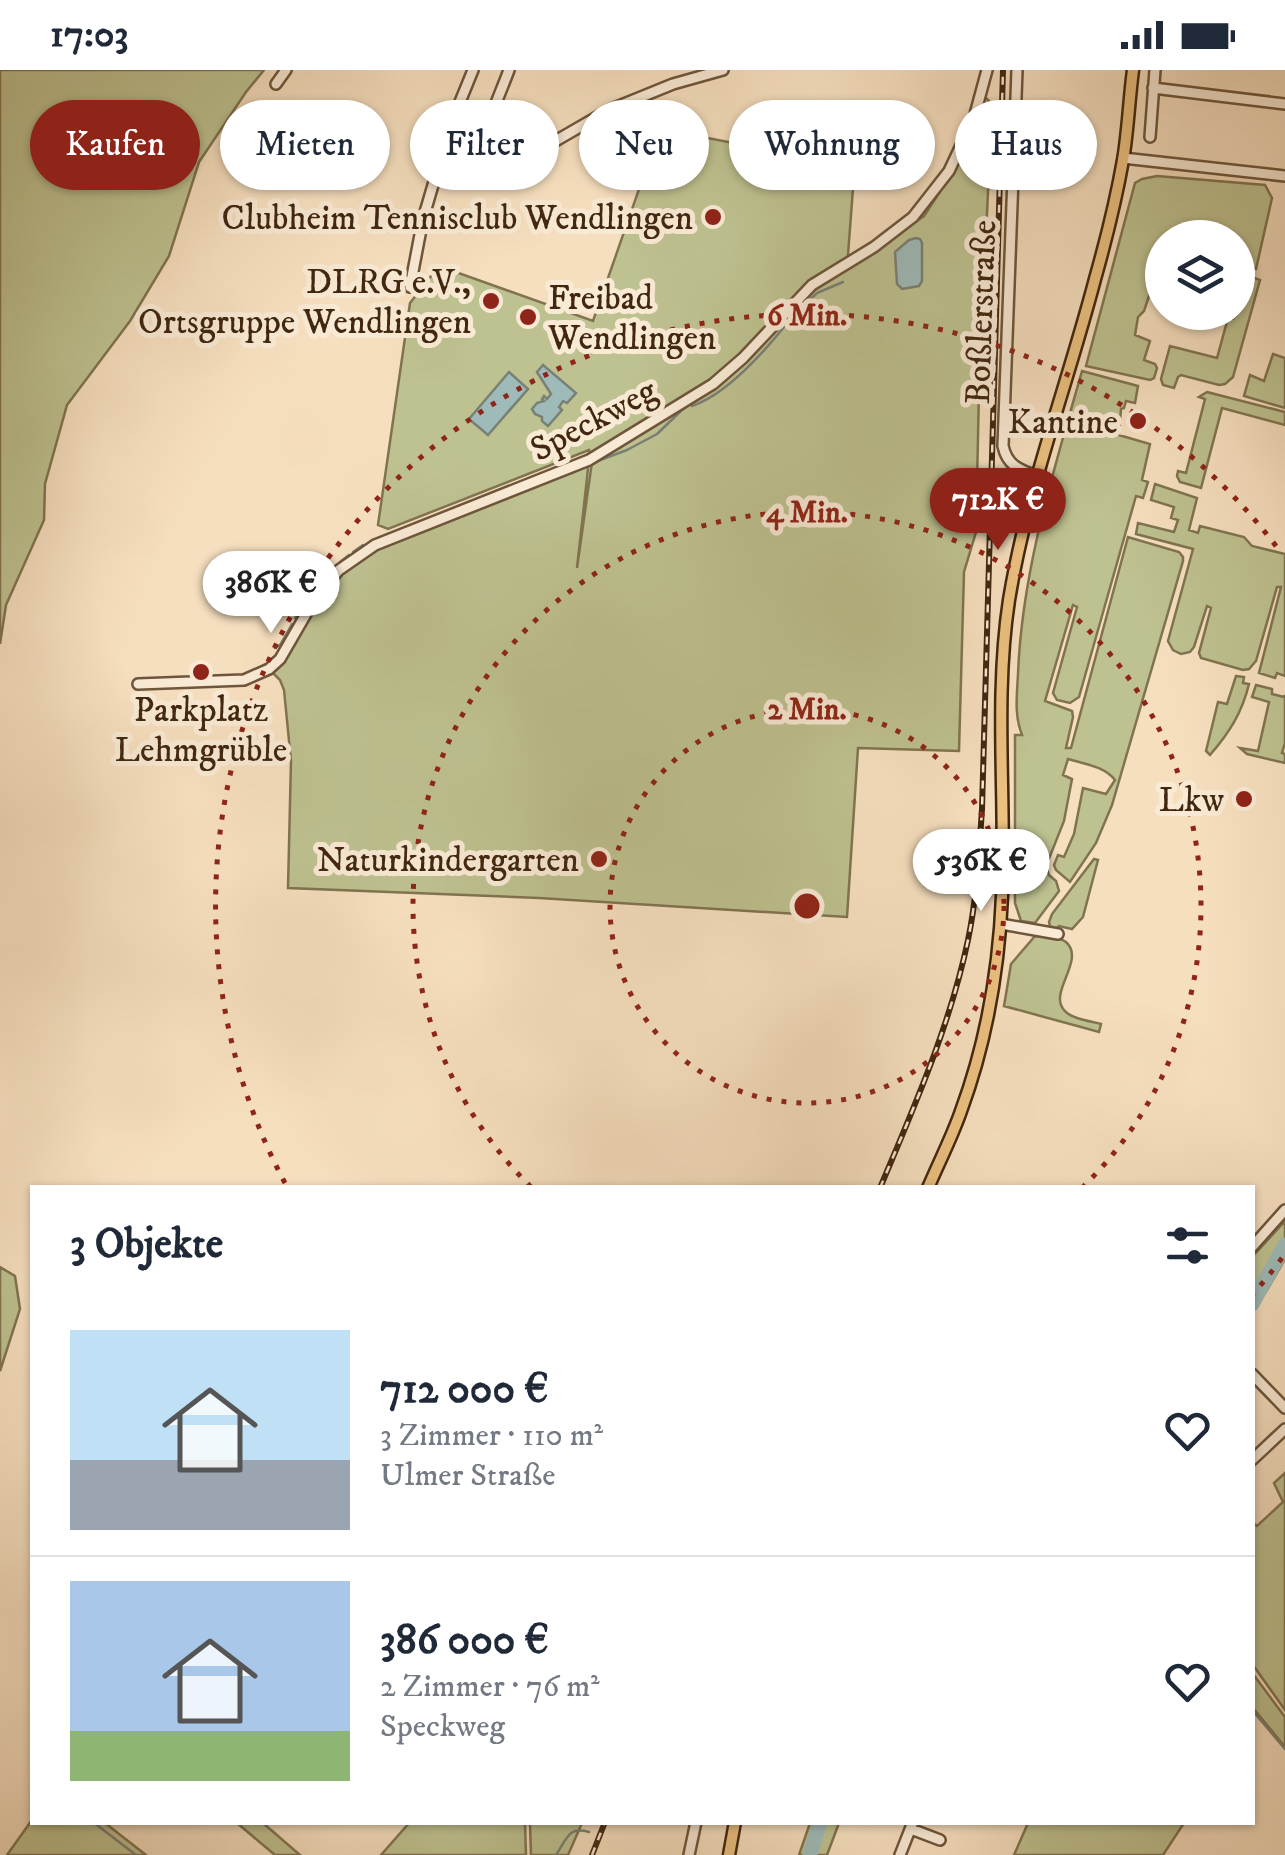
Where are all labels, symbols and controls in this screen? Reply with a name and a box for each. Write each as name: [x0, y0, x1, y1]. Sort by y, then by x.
text: 17:03: [50, 11, 129, 59]
chip: Kaufen: [30, 100, 200, 190]
chip: Mieten: [220, 100, 390, 190]
chip: Filter: [410, 100, 559, 190]
chip: Neu: [579, 100, 709, 190]
chip: Wohnung: [729, 100, 935, 190]
chip: Haus: [955, 100, 1097, 190]
place label: Clubheim Tennisclub Wendlingen: [221, 197, 693, 241]
marker: Clubheim Tennisclub Wendlingen: [702, 206, 724, 228]
street label: Boßlerstraße: [957, 219, 1007, 405]
map controls: [1145, 220, 1255, 330]
button: layers: [1145, 220, 1255, 330]
place label: DLRG e.V., Ortsgruppe Wendlingen: [138, 261, 471, 345]
place label: Freibad Wendlingen: [547, 277, 716, 361]
marker: DLRG e.V., Ortsgruppe Wendlingen: [480, 290, 502, 312]
text: 6 Min.: [767, 298, 847, 335]
marker: Freibad Wendlingen: [517, 306, 539, 328]
street label: Speckweg: [523, 369, 665, 472]
place label: Kantine: [1008, 401, 1118, 445]
marker: Kantine: [1127, 410, 1149, 432]
pin: 712K €: [917, 468, 1079, 553]
text: 712K €: [952, 480, 1044, 520]
text: 4 Min.: [766, 495, 848, 532]
pin: 386K €: [190, 551, 352, 636]
text: 386K €: [225, 563, 317, 603]
marker: Parkplatz Lehmgrüble: [190, 661, 212, 683]
place label: Parkplatz Lehmgrüble: [115, 689, 287, 773]
text: 2 Min.: [767, 692, 847, 729]
place label: Lkw: [1159, 779, 1224, 823]
marker: Lkw: [1233, 788, 1255, 810]
pin: 536K €: [900, 829, 1062, 914]
place label: Naturkindergarten: [317, 839, 579, 883]
text: 536K €: [935, 841, 1027, 881]
marker: Naturkindergarten: [588, 848, 610, 870]
centre of rings: [789, 888, 825, 924]
icon: filters: [1160, 1218, 1215, 1273]
text: 3 Objekte: [70, 1219, 223, 1271]
text: 712 000 €: [380, 1364, 549, 1416]
icon: home: [150, 1370, 270, 1490]
icon: heart: [1160, 1403, 1215, 1458]
text: 3 Zimmer · 110 m²: [380, 1416, 603, 1456]
text: Ulmer Straße: [380, 1456, 555, 1496]
text: 386 000 €: [380, 1615, 549, 1667]
icon: home: [150, 1621, 270, 1741]
icon: heart: [1160, 1654, 1215, 1709]
text: 2 Zimmer · 76 m²: [380, 1667, 600, 1707]
text: Speckweg: [380, 1707, 505, 1747]

